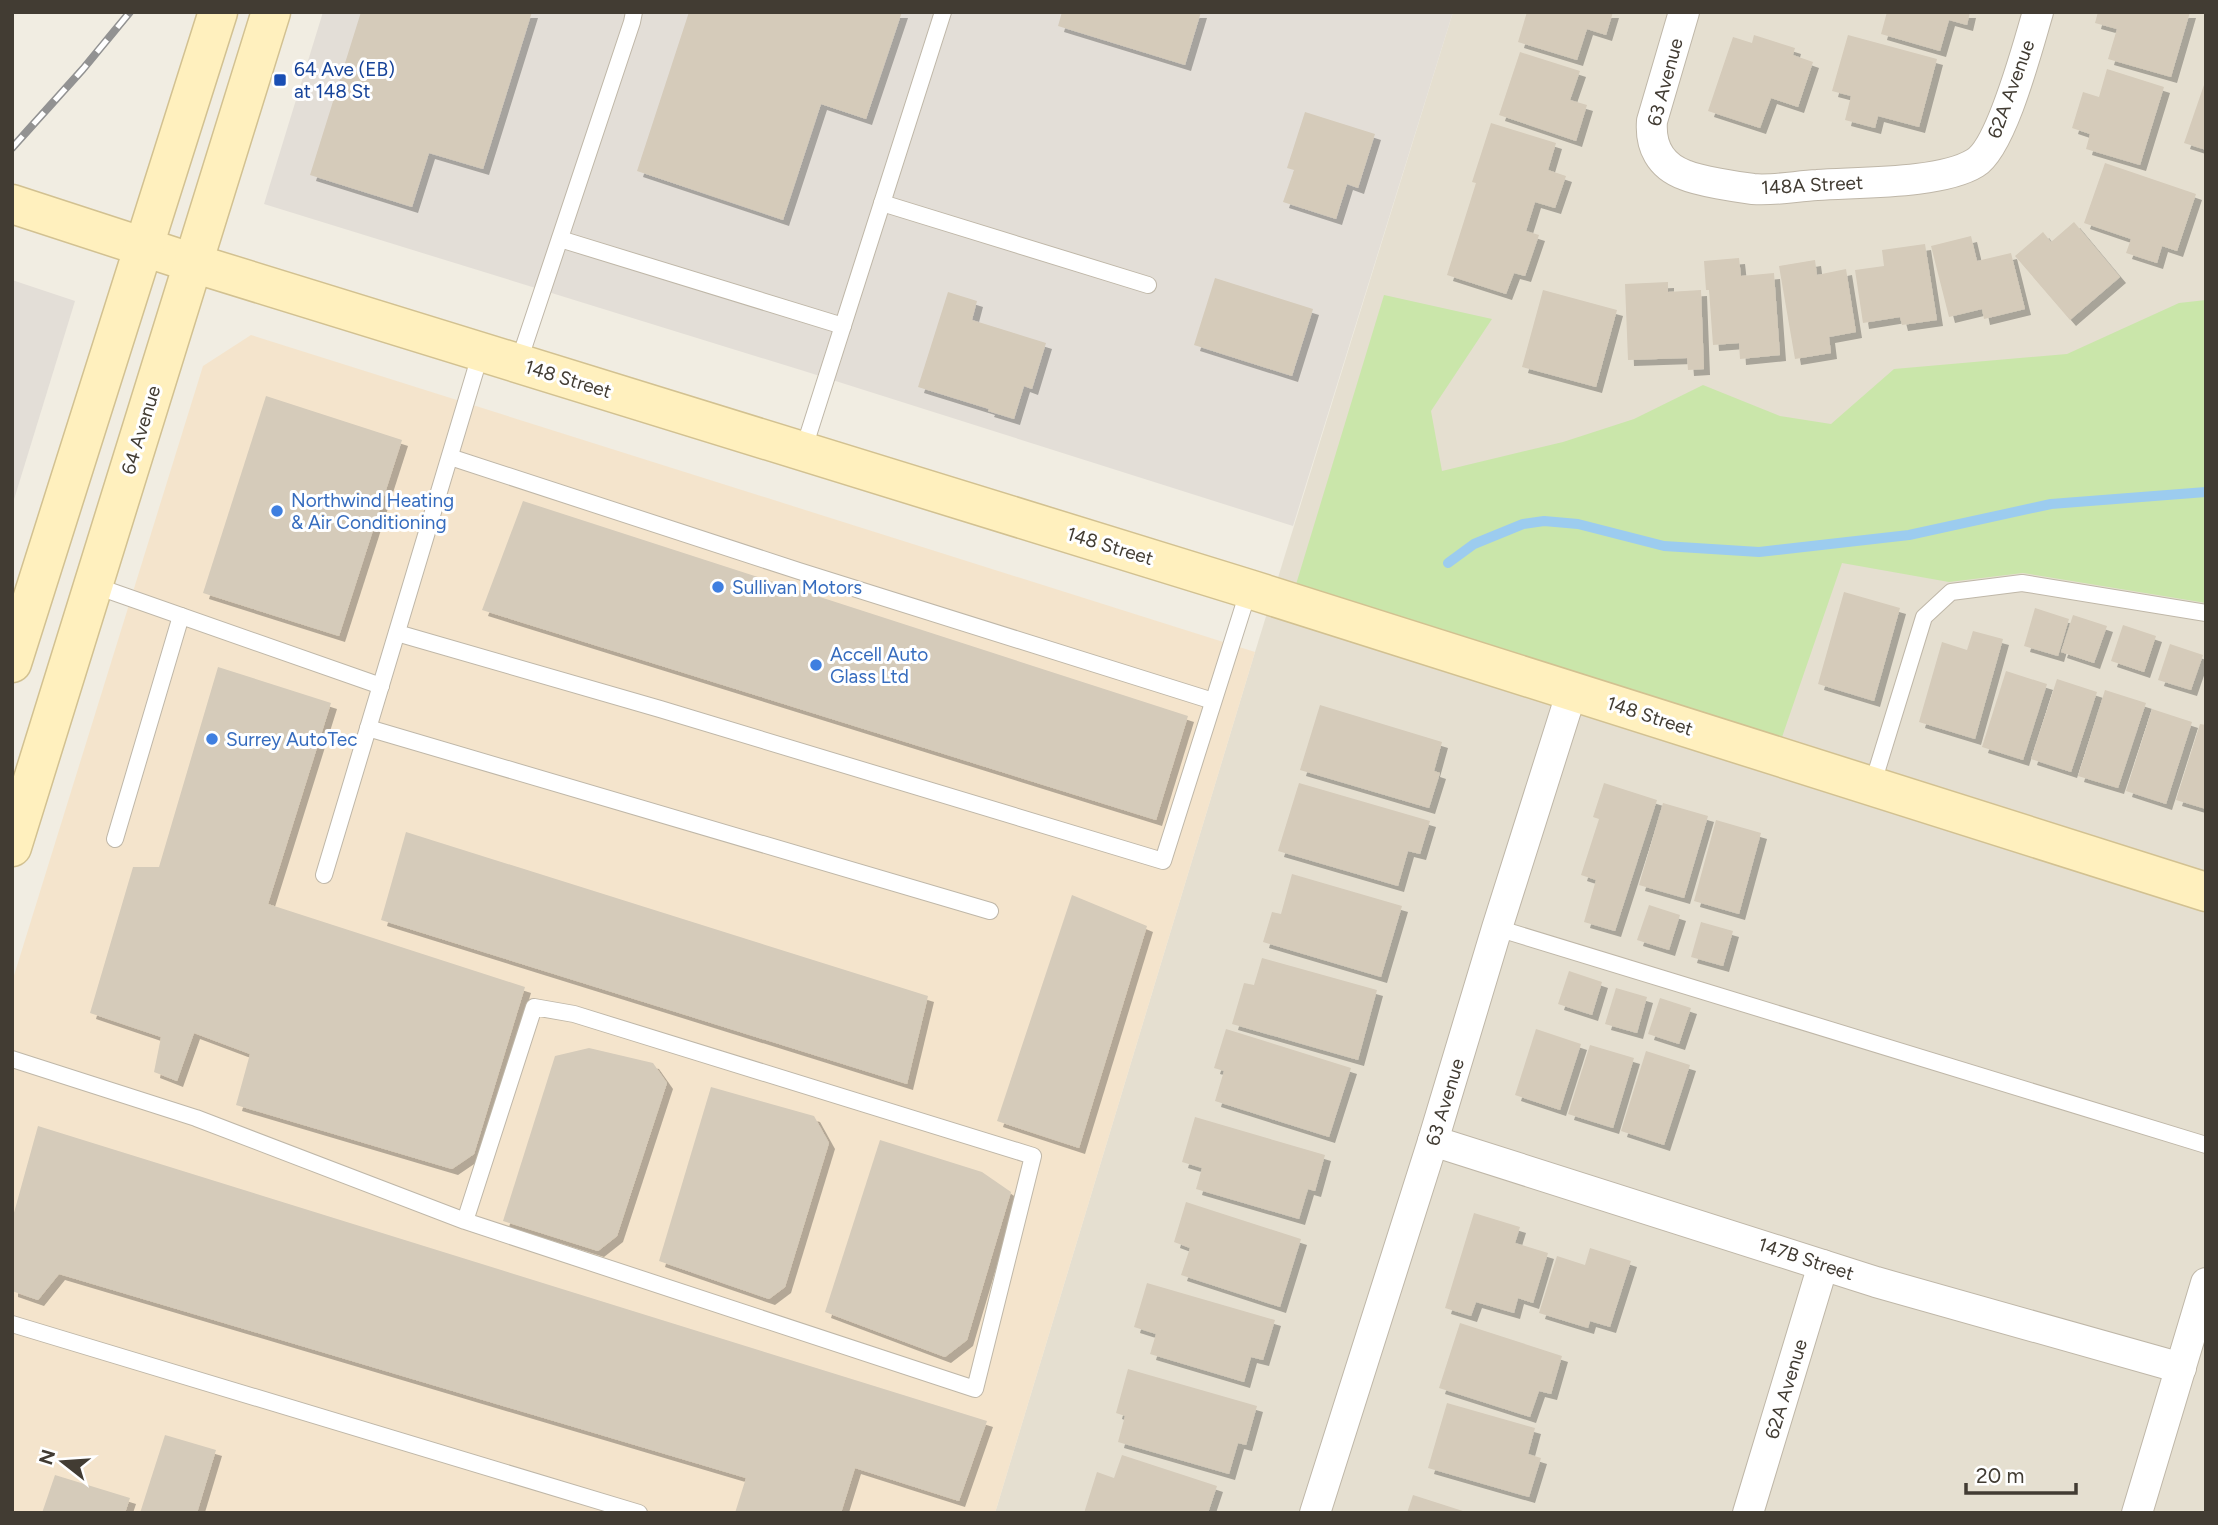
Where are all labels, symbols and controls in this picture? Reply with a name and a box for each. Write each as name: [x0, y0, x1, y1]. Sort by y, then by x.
street label: 63 Avenue: [1642, 36, 1688, 128]
street label: 62A Avenue: [1983, 37, 2039, 141]
place label: 64 Ave (EB) at 148 St: [294, 58, 395, 103]
marker: 64 Ave (EB) at 148 St: [272, 72, 288, 88]
street label: 148A Street: [1760, 171, 1864, 199]
street label: 148 Street: [522, 355, 614, 403]
street label: 64 Avenue: [117, 383, 165, 477]
place label: Northwind Heating & Air Conditioning: [291, 489, 454, 534]
marker: Northwind Heating & Air Conditioning: [269, 503, 285, 519]
street label: 148 Street: [1064, 522, 1156, 570]
place label: Sullivan Motors: [732, 576, 862, 599]
marker: Sullivan Motors: [710, 579, 726, 595]
place label: Accell Auto Glass Ltd: [830, 643, 928, 688]
marker: Accell Auto Glass Ltd: [808, 657, 824, 673]
street label: 148 Street: [1604, 691, 1696, 741]
place label: Surrey AutoTec: [226, 728, 358, 751]
marker: Surrey AutoTec: [204, 731, 220, 747]
street label: 63 Avenue: [1421, 1056, 1469, 1148]
street label: 147B Street: [1755, 1233, 1857, 1285]
street label: 62A Avenue: [1760, 1336, 1812, 1442]
north arrow: [28, 1427, 98, 1497]
text: N: [34, 1447, 60, 1468]
scale bar: [1966, 1452, 2076, 1496]
text: 20 m: [1976, 1463, 2024, 1488]

